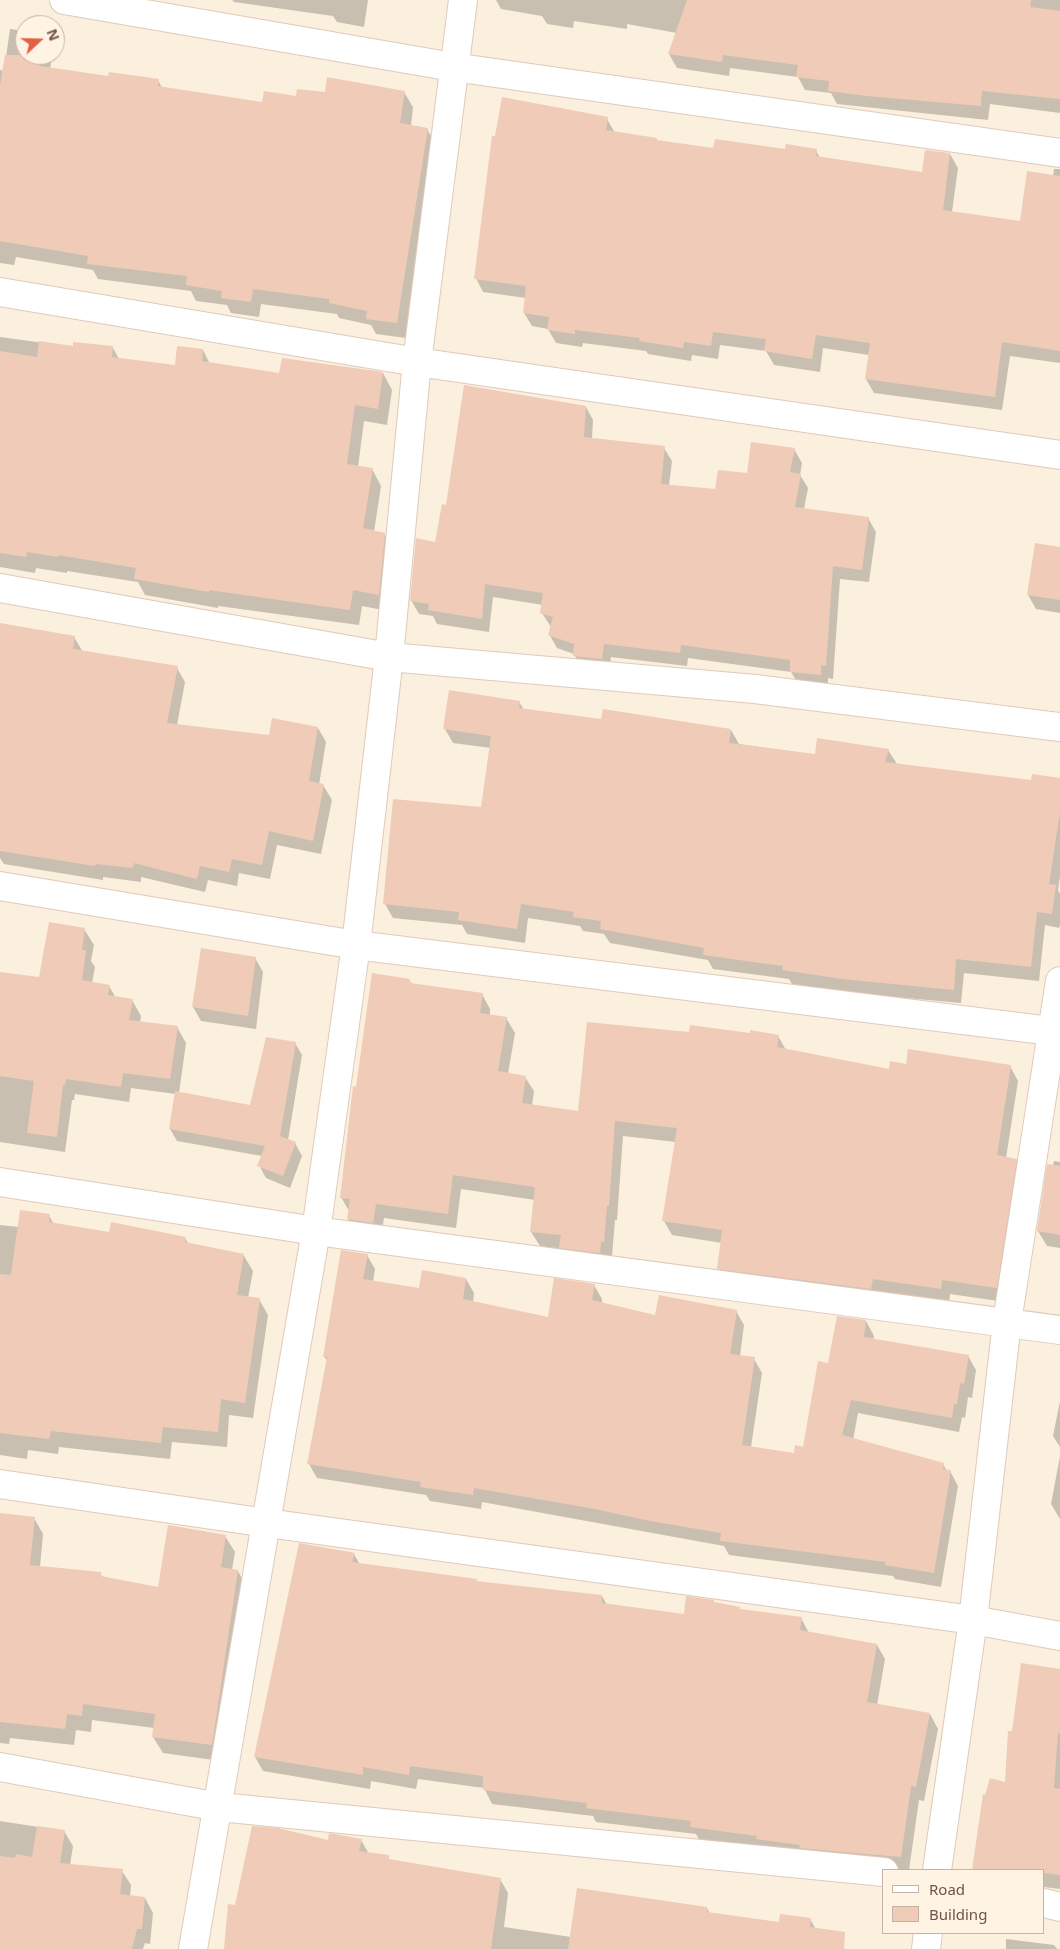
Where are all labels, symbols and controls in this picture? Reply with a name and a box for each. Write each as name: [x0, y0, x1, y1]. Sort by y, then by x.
north arrow: [15, 15, 65, 65]
text: N: [43, 26, 64, 44]
legend: [882, 1869, 1045, 1934]
text: Road: [929, 1879, 965, 1899]
text: Building: [929, 1904, 987, 1924]

